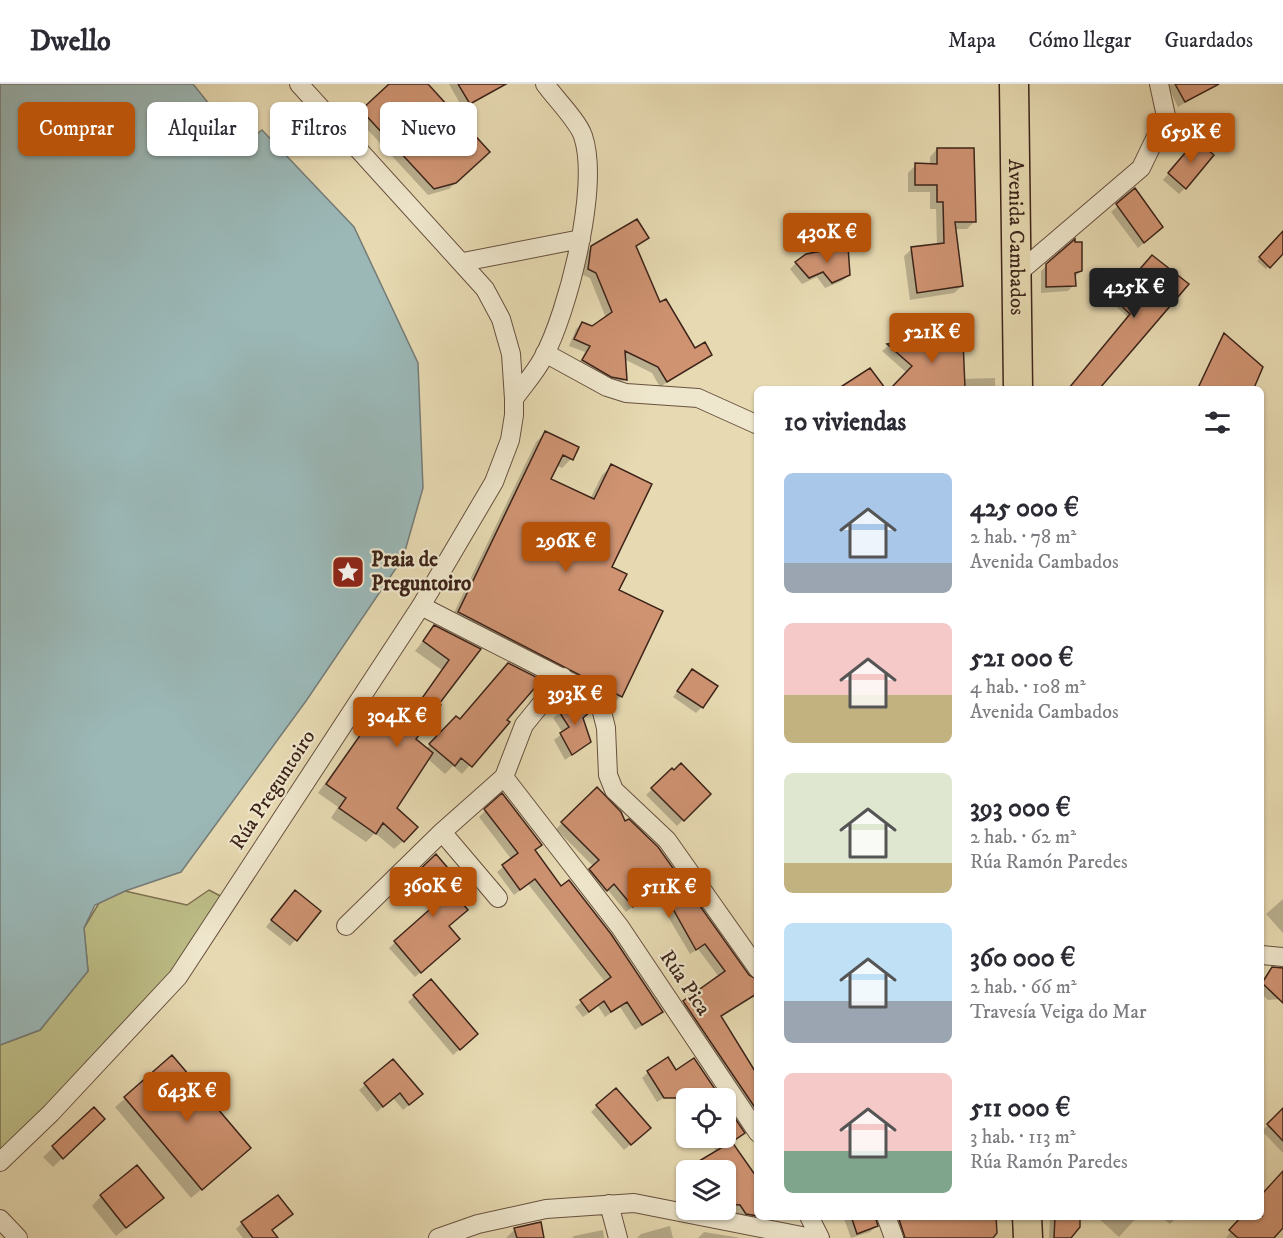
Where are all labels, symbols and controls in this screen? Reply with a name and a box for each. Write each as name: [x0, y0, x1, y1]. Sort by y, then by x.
text: Dwello: [30, 24, 111, 59]
text: Mapa: [948, 28, 996, 54]
text: Cómo llegar: [1029, 28, 1131, 54]
text: Guardados: [1164, 28, 1253, 54]
chip: Comprar: [18, 102, 135, 156]
chip: Alquilar: [147, 102, 258, 156]
chip: Filtros: [270, 102, 368, 156]
chip: Nuevo: [380, 102, 477, 156]
pin: 659K €: [1142, 113, 1240, 164]
text: 659K €: [1161, 120, 1221, 145]
street label: Avenida Cambados: [1002, 159, 1030, 315]
pin: 430K €: [778, 213, 876, 264]
text: 430K €: [797, 220, 857, 245]
pin: 425K €: [1085, 268, 1183, 319]
text: 425K €: [1103, 275, 1165, 300]
pin: 521K €: [883, 313, 981, 364]
text: 521K €: [903, 320, 961, 345]
text: 10 viviendas: [784, 406, 906, 439]
icon: filters: [1201, 406, 1234, 439]
text: 425 000 €: [970, 492, 1079, 525]
icon: home: [832, 497, 904, 569]
pin: 296K €: [517, 522, 615, 573]
text: 2 hab. · 78 m²: [970, 525, 1076, 550]
text: 296K €: [536, 529, 596, 554]
place label: Praia de Preguntoiro: [371, 547, 471, 597]
text: Avenida Cambados: [970, 550, 1119, 575]
place icon: Praia de Preguntoiro: [330, 554, 366, 590]
text: 521 000 €: [970, 642, 1074, 675]
icon: home: [832, 647, 904, 719]
pin: 393K €: [526, 675, 624, 726]
text: 4 hab. · 108 m²: [970, 675, 1086, 700]
text: 393K €: [548, 682, 602, 707]
pin: 304K €: [348, 697, 446, 748]
text: Avenida Cambados: [970, 700, 1119, 725]
text: 304K €: [367, 704, 427, 729]
street label: Rúa Preguntoiro: [225, 725, 321, 855]
text: 393 000 €: [970, 792, 1071, 825]
icon: home: [832, 797, 904, 869]
text: 2 hab. · 62 m²: [970, 825, 1076, 850]
text: Rúa Ramón Paredes: [970, 850, 1128, 875]
pin: 360K €: [384, 867, 482, 918]
pin: 511K €: [620, 868, 718, 919]
text: 360K €: [404, 874, 462, 899]
text: 511K €: [642, 875, 696, 900]
text: 360 000 €: [970, 942, 1076, 975]
street label: Rúa Pica: [654, 945, 716, 1021]
icon: home: [832, 947, 904, 1019]
text: 2 hab. · 66 m²: [970, 975, 1077, 1000]
text: Travesía Veiga do Mar: [970, 1000, 1146, 1025]
pin: 643K €: [138, 1072, 236, 1123]
text: 643K €: [157, 1079, 217, 1104]
map controls: [676, 1088, 736, 1220]
button: locate: [676, 1088, 736, 1148]
text: 511 000 €: [970, 1092, 1070, 1125]
icon: home: [832, 1097, 904, 1169]
text: 3 hab. · 113 m²: [970, 1125, 1076, 1150]
text: Rúa Ramón Paredes: [970, 1150, 1128, 1175]
button: layers: [676, 1160, 736, 1220]

